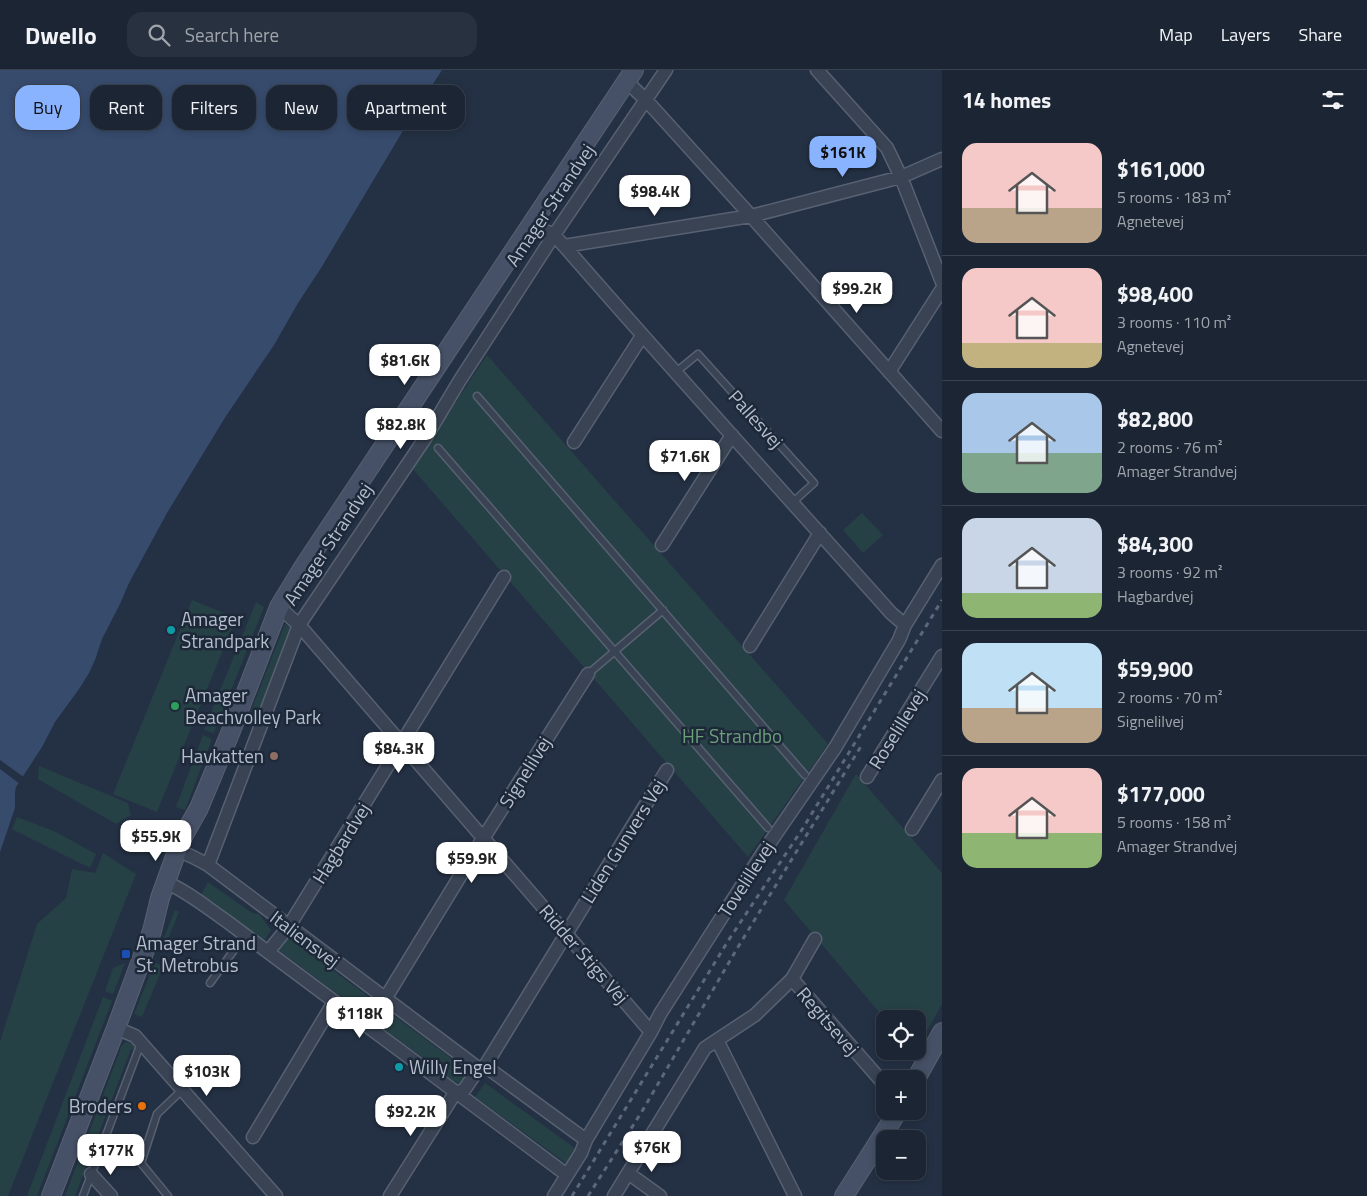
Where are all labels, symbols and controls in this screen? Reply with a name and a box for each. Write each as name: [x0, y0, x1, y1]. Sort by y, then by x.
search box: [127, 12, 477, 57]
text: Dwello: [25, 17, 97, 53]
text: Search here: [185, 20, 279, 49]
icon: search: [145, 21, 173, 49]
text: Map: [1159, 21, 1193, 48]
text: Layers: [1221, 21, 1270, 48]
text: Share: [1298, 21, 1342, 48]
text: 14 homes: [962, 84, 1051, 116]
chip: Buy: [15, 85, 80, 130]
chip: Rent: [90, 85, 162, 130]
chip: Filters: [172, 85, 256, 130]
chip: New: [266, 85, 337, 130]
chip: Apartment: [347, 85, 465, 130]
icon: filters: [1319, 86, 1347, 114]
pin: $161K: [808, 136, 878, 178]
street label: Amager Strandvej: [498, 137, 602, 272]
text: $161K: [820, 140, 866, 164]
text: $161,000: [1117, 153, 1205, 185]
icon: home: [1002, 163, 1062, 223]
pin: $98.4K: [614, 174, 696, 217]
text: $98.4K: [630, 179, 680, 203]
text: 5 rooms · 183 m²: [1117, 185, 1231, 209]
text: Agnetevej: [1117, 209, 1184, 233]
pin: $99.2K: [816, 272, 898, 314]
text: $99.2K: [832, 276, 882, 300]
text: $98,400: [1117, 278, 1193, 310]
icon: home: [1002, 288, 1062, 348]
text: 3 rooms · 110 m²: [1117, 310, 1231, 334]
text: Agnetevej: [1117, 334, 1184, 358]
pin: $81.6K: [364, 344, 446, 386]
text: $81.6K: [380, 348, 430, 372]
street label: Pallesvej: [722, 383, 791, 455]
text: $82,800: [1117, 403, 1193, 435]
pin: $82.8K: [360, 408, 442, 450]
text: $82.8K: [376, 412, 426, 436]
icon: home: [1002, 413, 1062, 473]
text: 2 rooms · 76 m²: [1117, 435, 1222, 459]
pin: $71.6K: [644, 440, 726, 482]
text: $71.6K: [660, 444, 710, 468]
text: Amager Strandvej: [1117, 459, 1237, 483]
street label: Amager Strandvej: [276, 476, 380, 611]
text: $84,300: [1117, 528, 1193, 560]
icon: home: [1002, 538, 1062, 598]
text: 3 rooms · 92 m²: [1117, 560, 1222, 584]
text: Hagbardvej: [1117, 584, 1193, 608]
place label: Amager Strandpark: [181, 604, 269, 655]
marker: Amager Strandpark: [165, 624, 177, 636]
text: $59,900: [1117, 653, 1193, 685]
icon: home: [1002, 663, 1062, 723]
place label: Amager Beachvolley Park: [185, 680, 321, 731]
street label: Roselillevej: [861, 683, 933, 774]
text: 2 rooms · 70 m²: [1117, 685, 1222, 709]
marker: Amager Beachvolley Park: [169, 700, 181, 712]
text: Signelilvej: [1117, 709, 1184, 733]
park label: HF Strandbo: [682, 721, 782, 750]
street label: Signelilvej: [491, 730, 558, 813]
pin: $84.3K: [358, 732, 440, 774]
text: $84.3K: [374, 736, 424, 760]
place label: Havkatten: [181, 741, 264, 770]
marker: Havkatten: [268, 750, 280, 762]
street label: Liden Gunvers Vej: [573, 773, 672, 908]
text: $177,000: [1117, 778, 1205, 810]
icon: home: [1002, 788, 1062, 848]
street label: Hagbardvej: [304, 797, 377, 889]
text: 5 rooms · 158 m²: [1117, 810, 1231, 834]
pin: $55.9K: [115, 820, 197, 862]
text: $55.9K: [131, 824, 181, 848]
text: Amager Strandvej: [1117, 834, 1237, 858]
street label: Tovelillevej: [710, 835, 781, 923]
pin: $59.9K: [431, 842, 513, 884]
text: $59.9K: [447, 846, 497, 870]
street label: Ridder Stigs Vej: [533, 897, 636, 1010]
street label: Italiensvej: [264, 903, 346, 974]
place label: Amager Strand St. Metrobus: [136, 928, 256, 979]
marker: Amager Strand St. Metrobus: [120, 948, 132, 960]
street label: Regitsevej: [790, 980, 866, 1061]
pin: $118K: [325, 996, 395, 1039]
text: $118K: [337, 1001, 383, 1025]
map controls: [876, 1010, 926, 1180]
button: locate: [876, 1010, 926, 1060]
place label: Willy Engel: [409, 1052, 497, 1081]
pin: $103K: [172, 1054, 242, 1097]
text: $103K: [184, 1059, 230, 1083]
marker: Willy Engel: [393, 1061, 405, 1073]
button: +: [876, 1070, 926, 1120]
place label: Broders: [69, 1091, 132, 1120]
pin: $92.2K: [370, 1094, 452, 1137]
text: $92.2K: [386, 1099, 436, 1123]
marker: Broders: [136, 1100, 148, 1112]
pin: $76K: [622, 1130, 682, 1173]
button: −: [876, 1130, 926, 1180]
pin: $177K: [76, 1134, 146, 1176]
text: $76K: [634, 1135, 670, 1159]
text: $177K: [88, 1138, 134, 1162]

